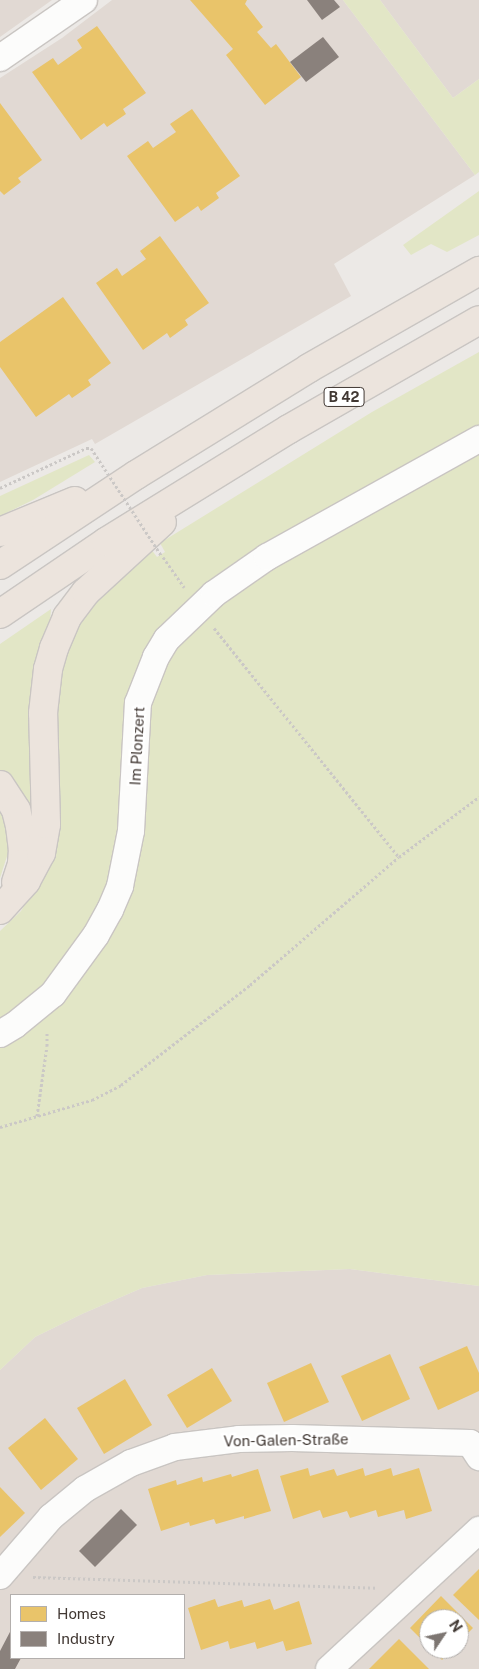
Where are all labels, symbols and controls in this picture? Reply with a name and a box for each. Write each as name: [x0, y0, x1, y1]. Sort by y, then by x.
road number: B 42: [323, 386, 365, 408]
street label: Im Plonzert: [126, 706, 148, 786]
street label: Von-Galen-Straße: [223, 1430, 349, 1450]
legend: [10, 1594, 185, 1659]
text: Homes: [57, 1605, 106, 1622]
north arrow: [419, 1609, 469, 1659]
text: N: [446, 1617, 465, 1635]
text: Industry: [57, 1630, 115, 1647]

